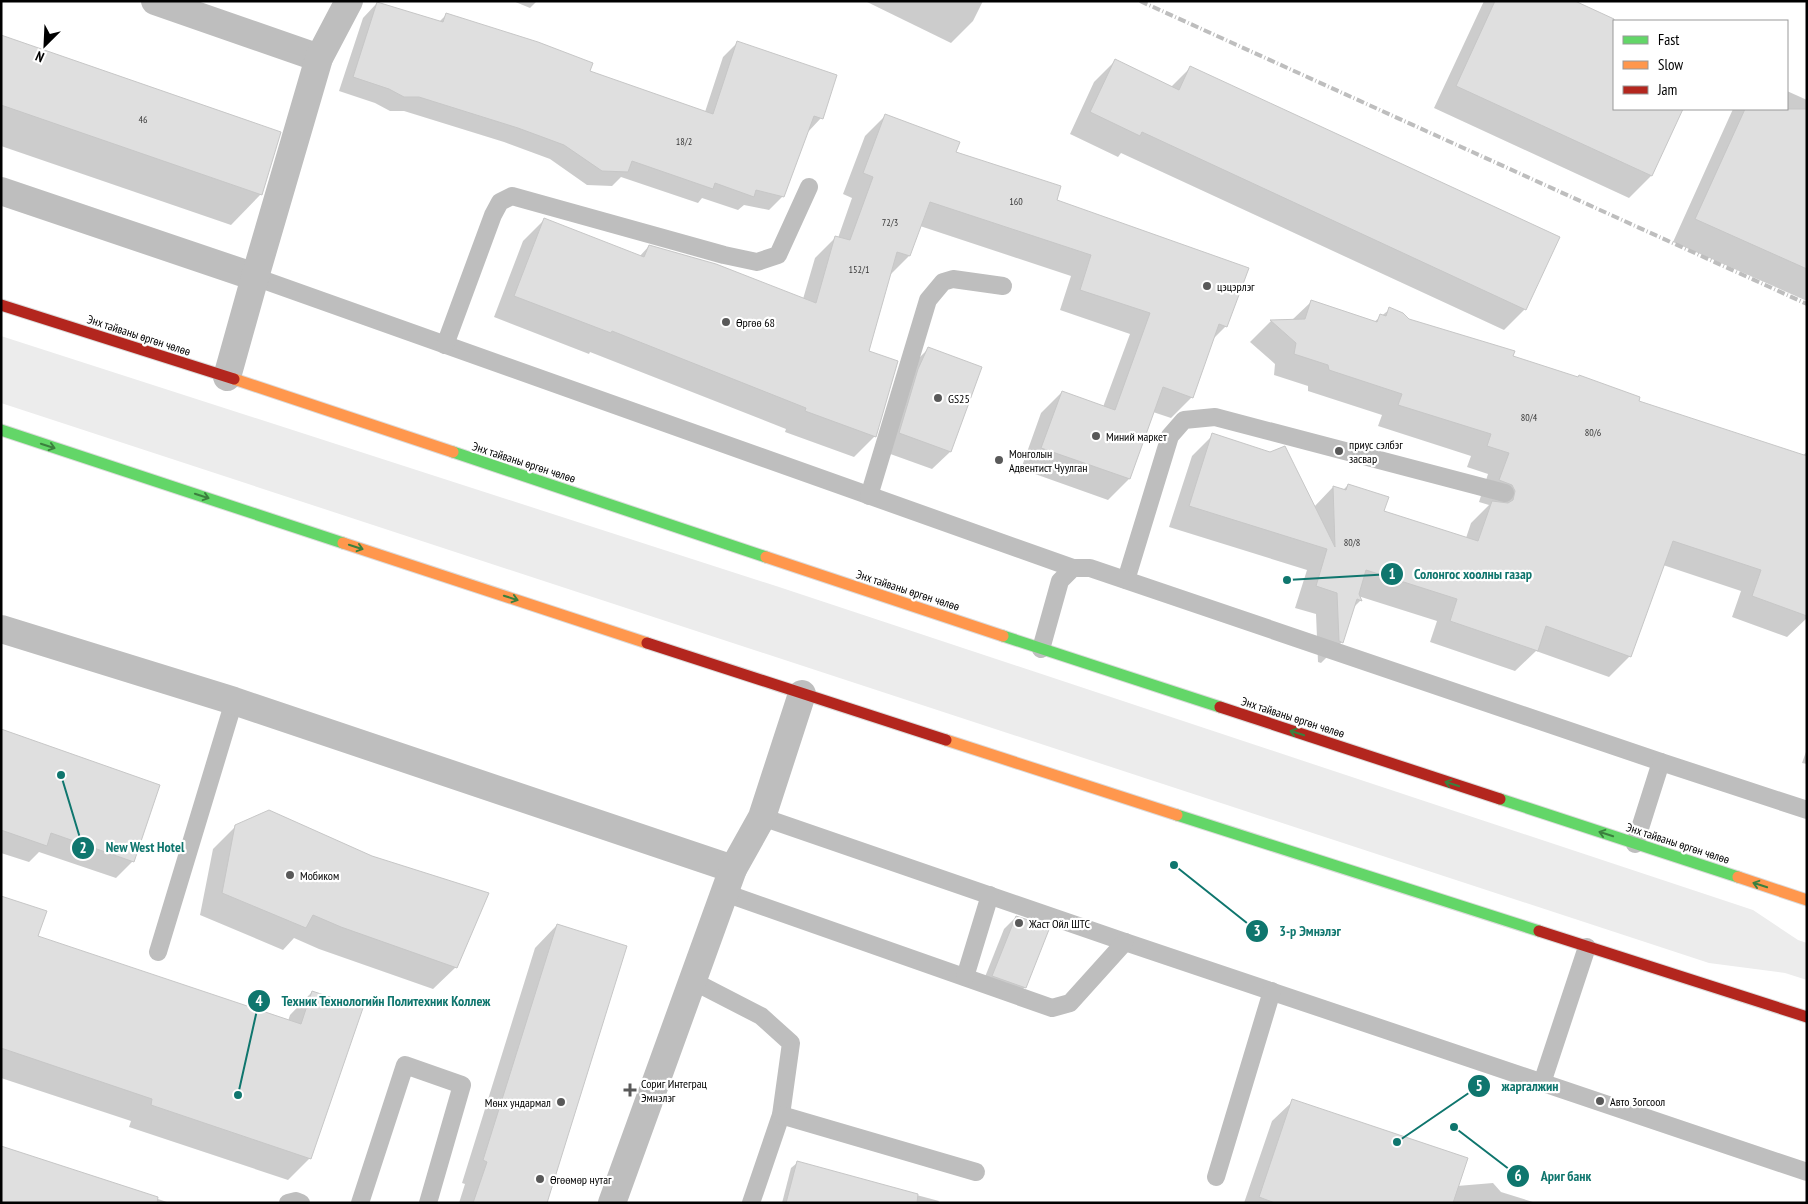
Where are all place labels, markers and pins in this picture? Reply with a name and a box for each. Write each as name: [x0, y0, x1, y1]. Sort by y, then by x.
place label: цэцэрлэг: [1217, 279, 1255, 294]
marker: цэцэрлэг: [1201, 280, 1213, 292]
place label: Өргөө 68: [736, 315, 775, 330]
marker: Өргөө 68: [720, 316, 732, 328]
place label: GS25: [948, 391, 970, 406]
marker: GS25: [932, 392, 944, 404]
place label: Миний маркет: [1106, 429, 1167, 444]
marker: Миний маркет: [1090, 430, 1102, 442]
place label: приус сэлбэг засвар: [1349, 437, 1403, 466]
marker: приус сэлбэг засвар: [1333, 445, 1345, 457]
place label: Монголын Адвентист Чуулган: [1009, 446, 1087, 475]
marker: Монголын Адвентист Чуулган: [993, 454, 1005, 466]
callout: Солонгос хоолны газар: [1379, 559, 1542, 588]
callout: New West Hotel: [70, 833, 195, 862]
place label: Мобиком: [300, 868, 339, 883]
marker: Мобиком: [284, 869, 296, 881]
place label: Жаст Ойл ШТС: [1028, 916, 1090, 931]
callout: 3-р Эмнэлэг: [1244, 916, 1351, 945]
marker: Жаст Ойл ШТС: [1013, 917, 1025, 929]
callout: Техник Технологийн Политехник Коллеж: [247, 986, 501, 1015]
callout: жаргалжин: [1467, 1071, 1569, 1100]
place label: Сориг Интеграц Эмнэлэг: [641, 1076, 708, 1105]
marker: Сориг Интеграц Эмнэлэг: [623, 1083, 637, 1097]
place label: Авто 3огсоол: [1610, 1094, 1665, 1109]
place label: Мөнх ундармал: [485, 1095, 551, 1110]
marker: Авто 3огсоол: [1594, 1095, 1606, 1107]
marker: Мөнх ундармал: [555, 1096, 567, 1108]
callout: Ариг банк: [1506, 1161, 1602, 1190]
place label: Өгөөмөр нутаг: [550, 1172, 612, 1187]
marker: Өгөөмөр нутаг: [534, 1173, 546, 1185]

